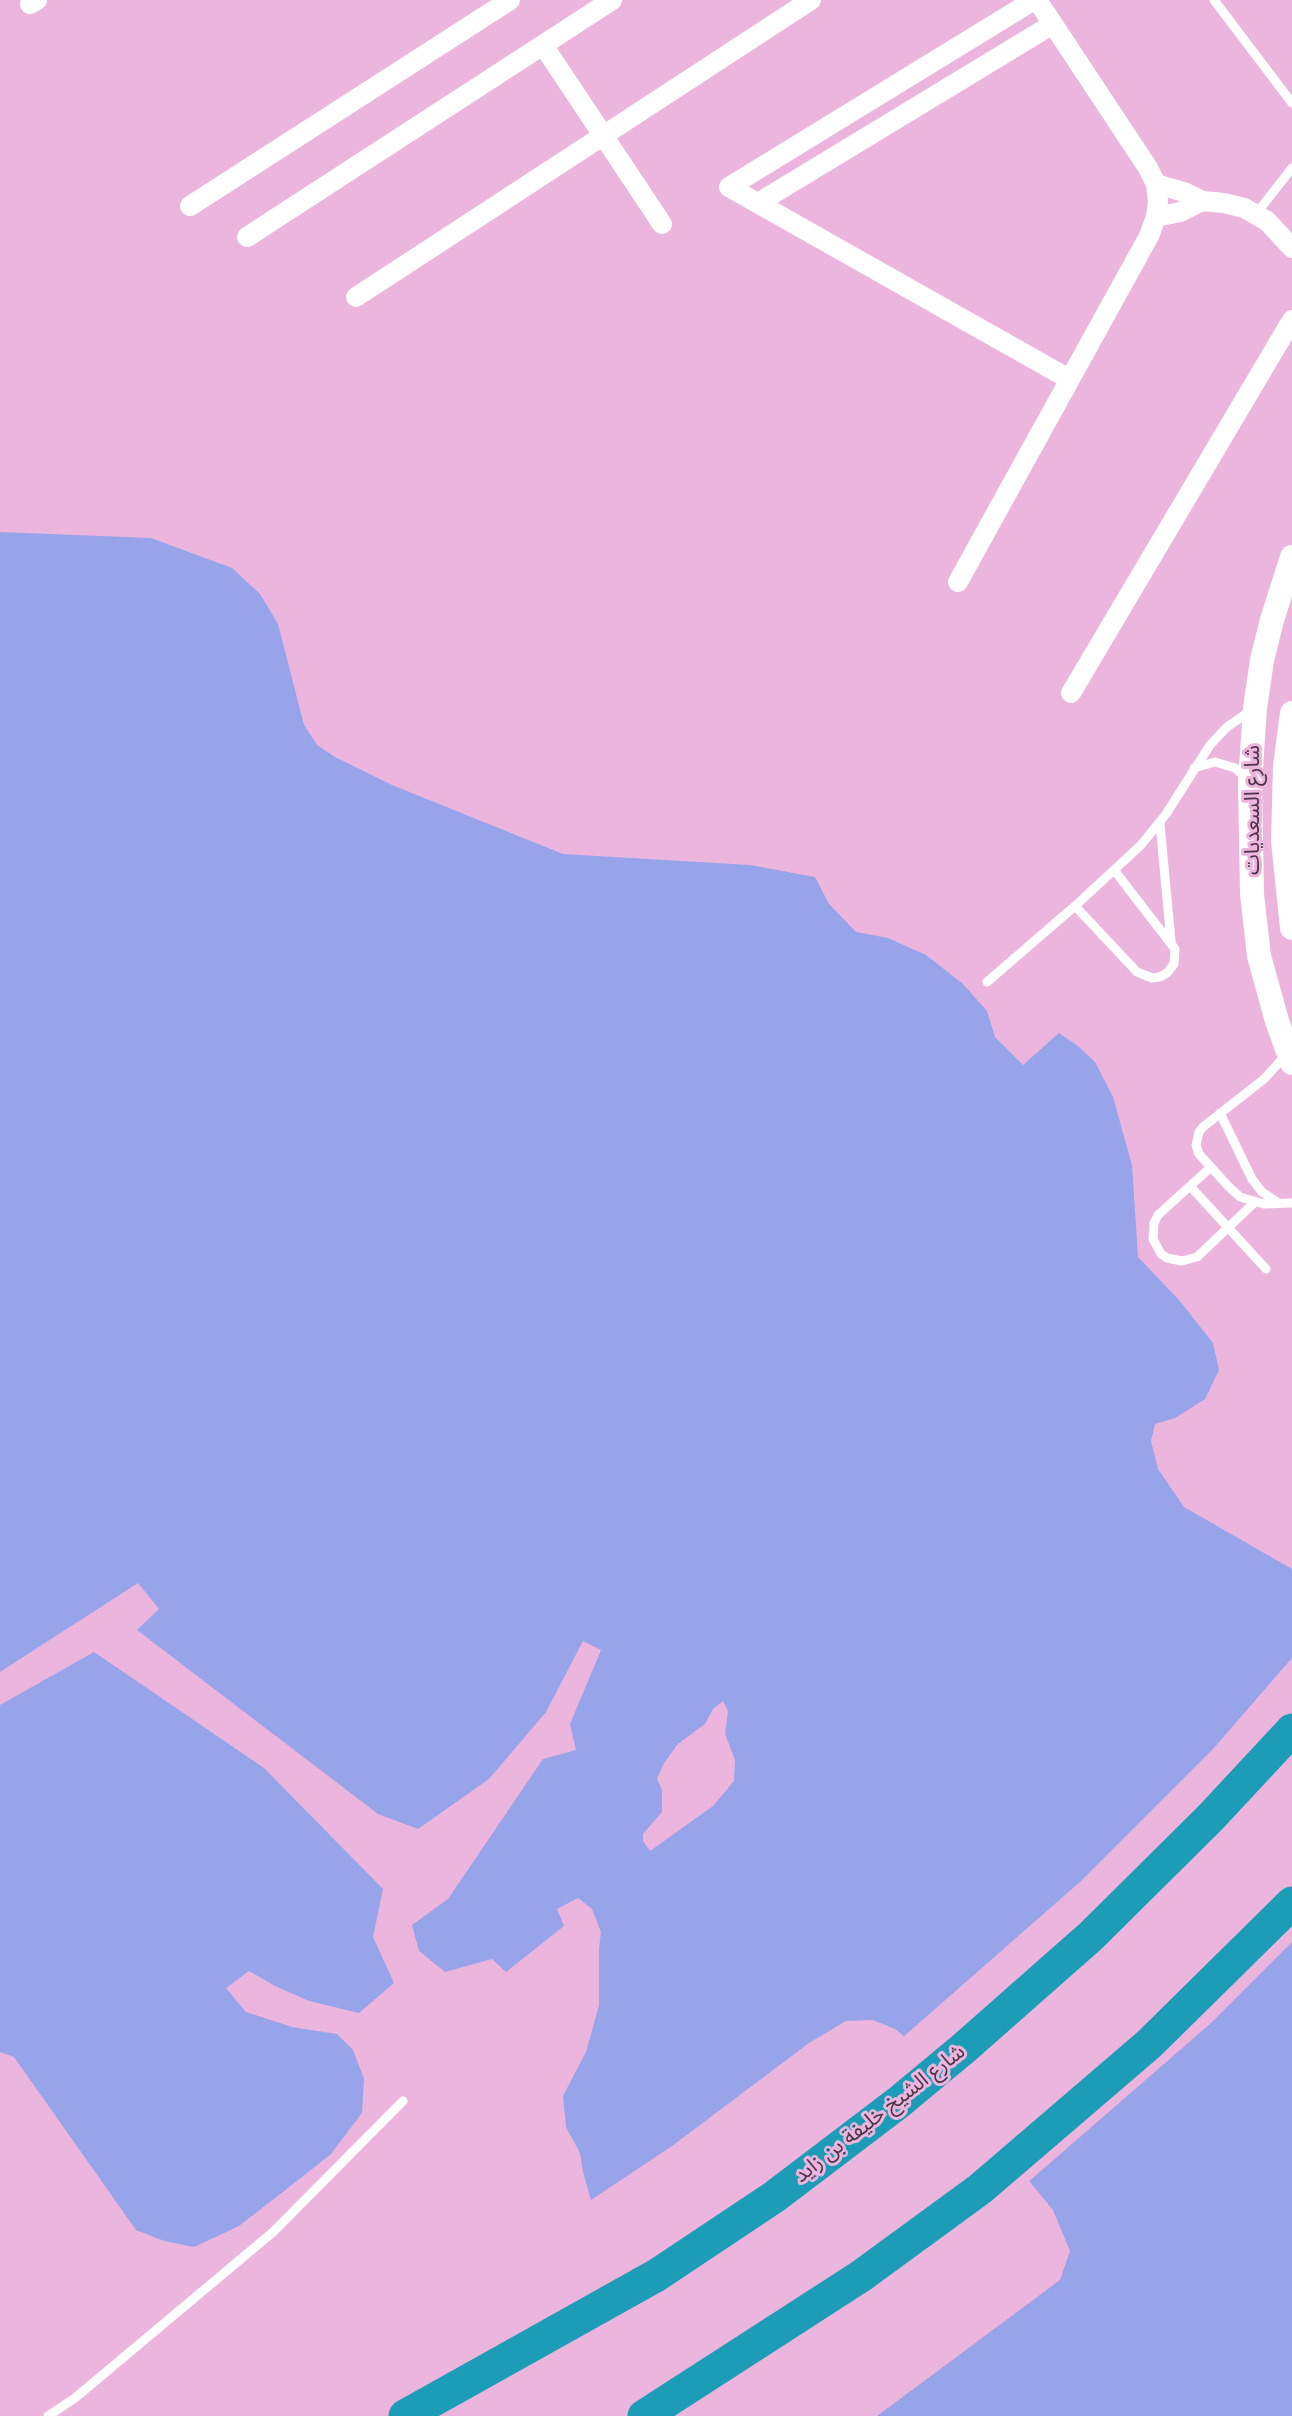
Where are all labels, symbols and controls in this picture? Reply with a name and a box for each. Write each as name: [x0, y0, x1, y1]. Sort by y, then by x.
street label: شارع السعديات: [1240, 745, 1266, 875]
street label: شارع الشيخ خليفة بن زايد: [790, 2039, 970, 2189]

